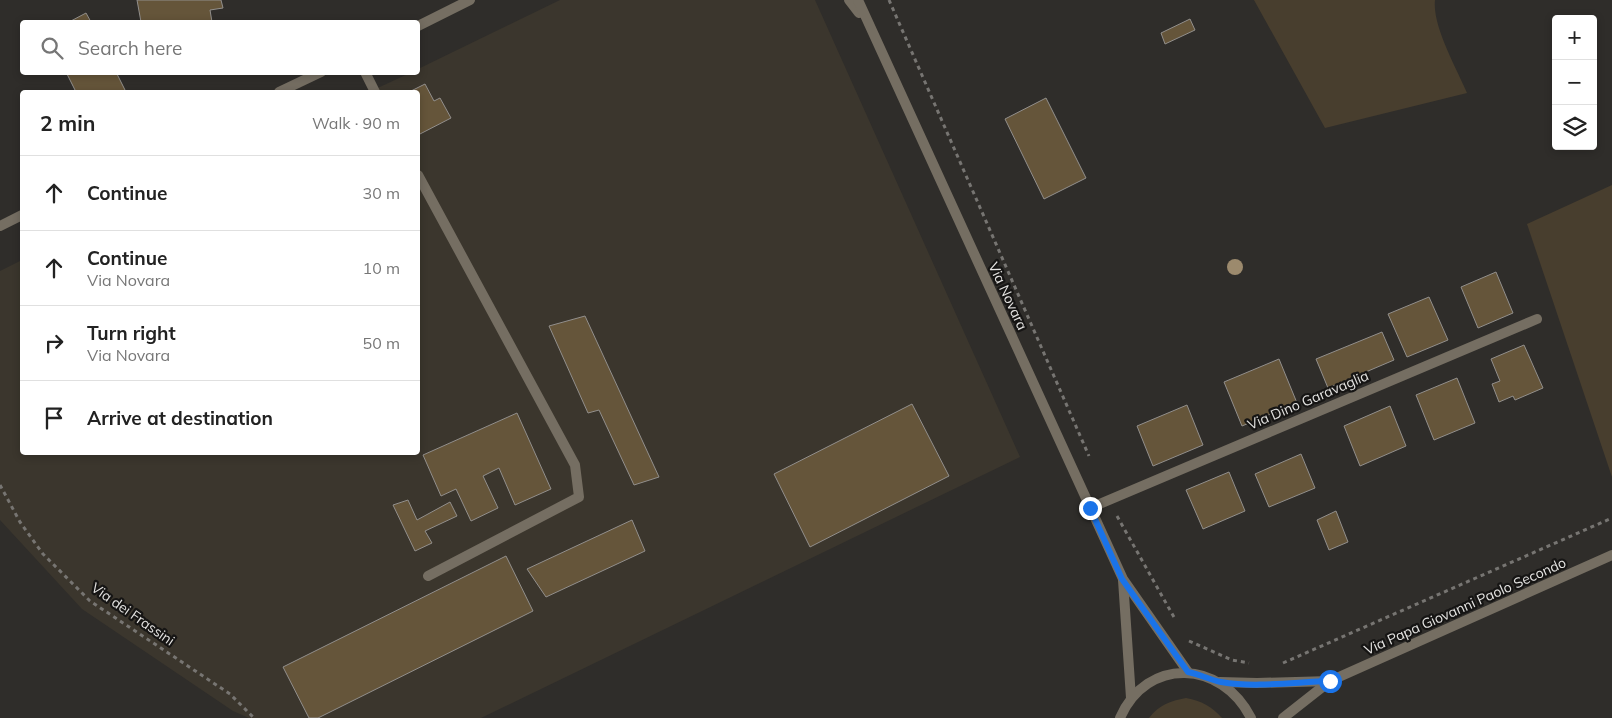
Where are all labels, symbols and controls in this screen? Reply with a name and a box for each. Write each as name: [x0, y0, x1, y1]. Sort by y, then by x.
map controls: [1552, 15, 1597, 150]
button: +: [1552, 15, 1597, 60]
search box: [20, 20, 420, 75]
icon: search: [38, 34, 66, 62]
text: Search here: [78, 36, 182, 60]
button: −: [1552, 60, 1597, 105]
button: layers: [1552, 105, 1597, 150]
text: 2 min: [40, 110, 95, 136]
text: Walk · 90 m: [312, 113, 400, 133]
icon: ahead: [40, 179, 68, 207]
text: Continue: [87, 181, 167, 205]
text: 30 m: [363, 183, 400, 203]
text: Continue: [87, 246, 167, 270]
icon: ahead: [40, 254, 68, 282]
text: 10 m: [363, 258, 400, 278]
street label: Via Novara: [984, 259, 1032, 333]
text: Via Novara: [87, 270, 170, 290]
text: Turn right: [87, 321, 176, 345]
icon: right: [40, 329, 68, 357]
text: 50 m: [363, 333, 400, 353]
text: Via Novara: [87, 345, 170, 365]
street label: Via Dino Garavaglia: [1245, 366, 1371, 434]
icon: arrive: [40, 404, 68, 432]
text: Arrive at destination: [87, 406, 273, 430]
route end: [1079, 497, 1102, 520]
street label: Via Papa Giovanni Paolo Secondo: [1361, 553, 1569, 659]
street label: Via dei Frassini: [88, 579, 178, 649]
route start: [1319, 670, 1342, 693]

